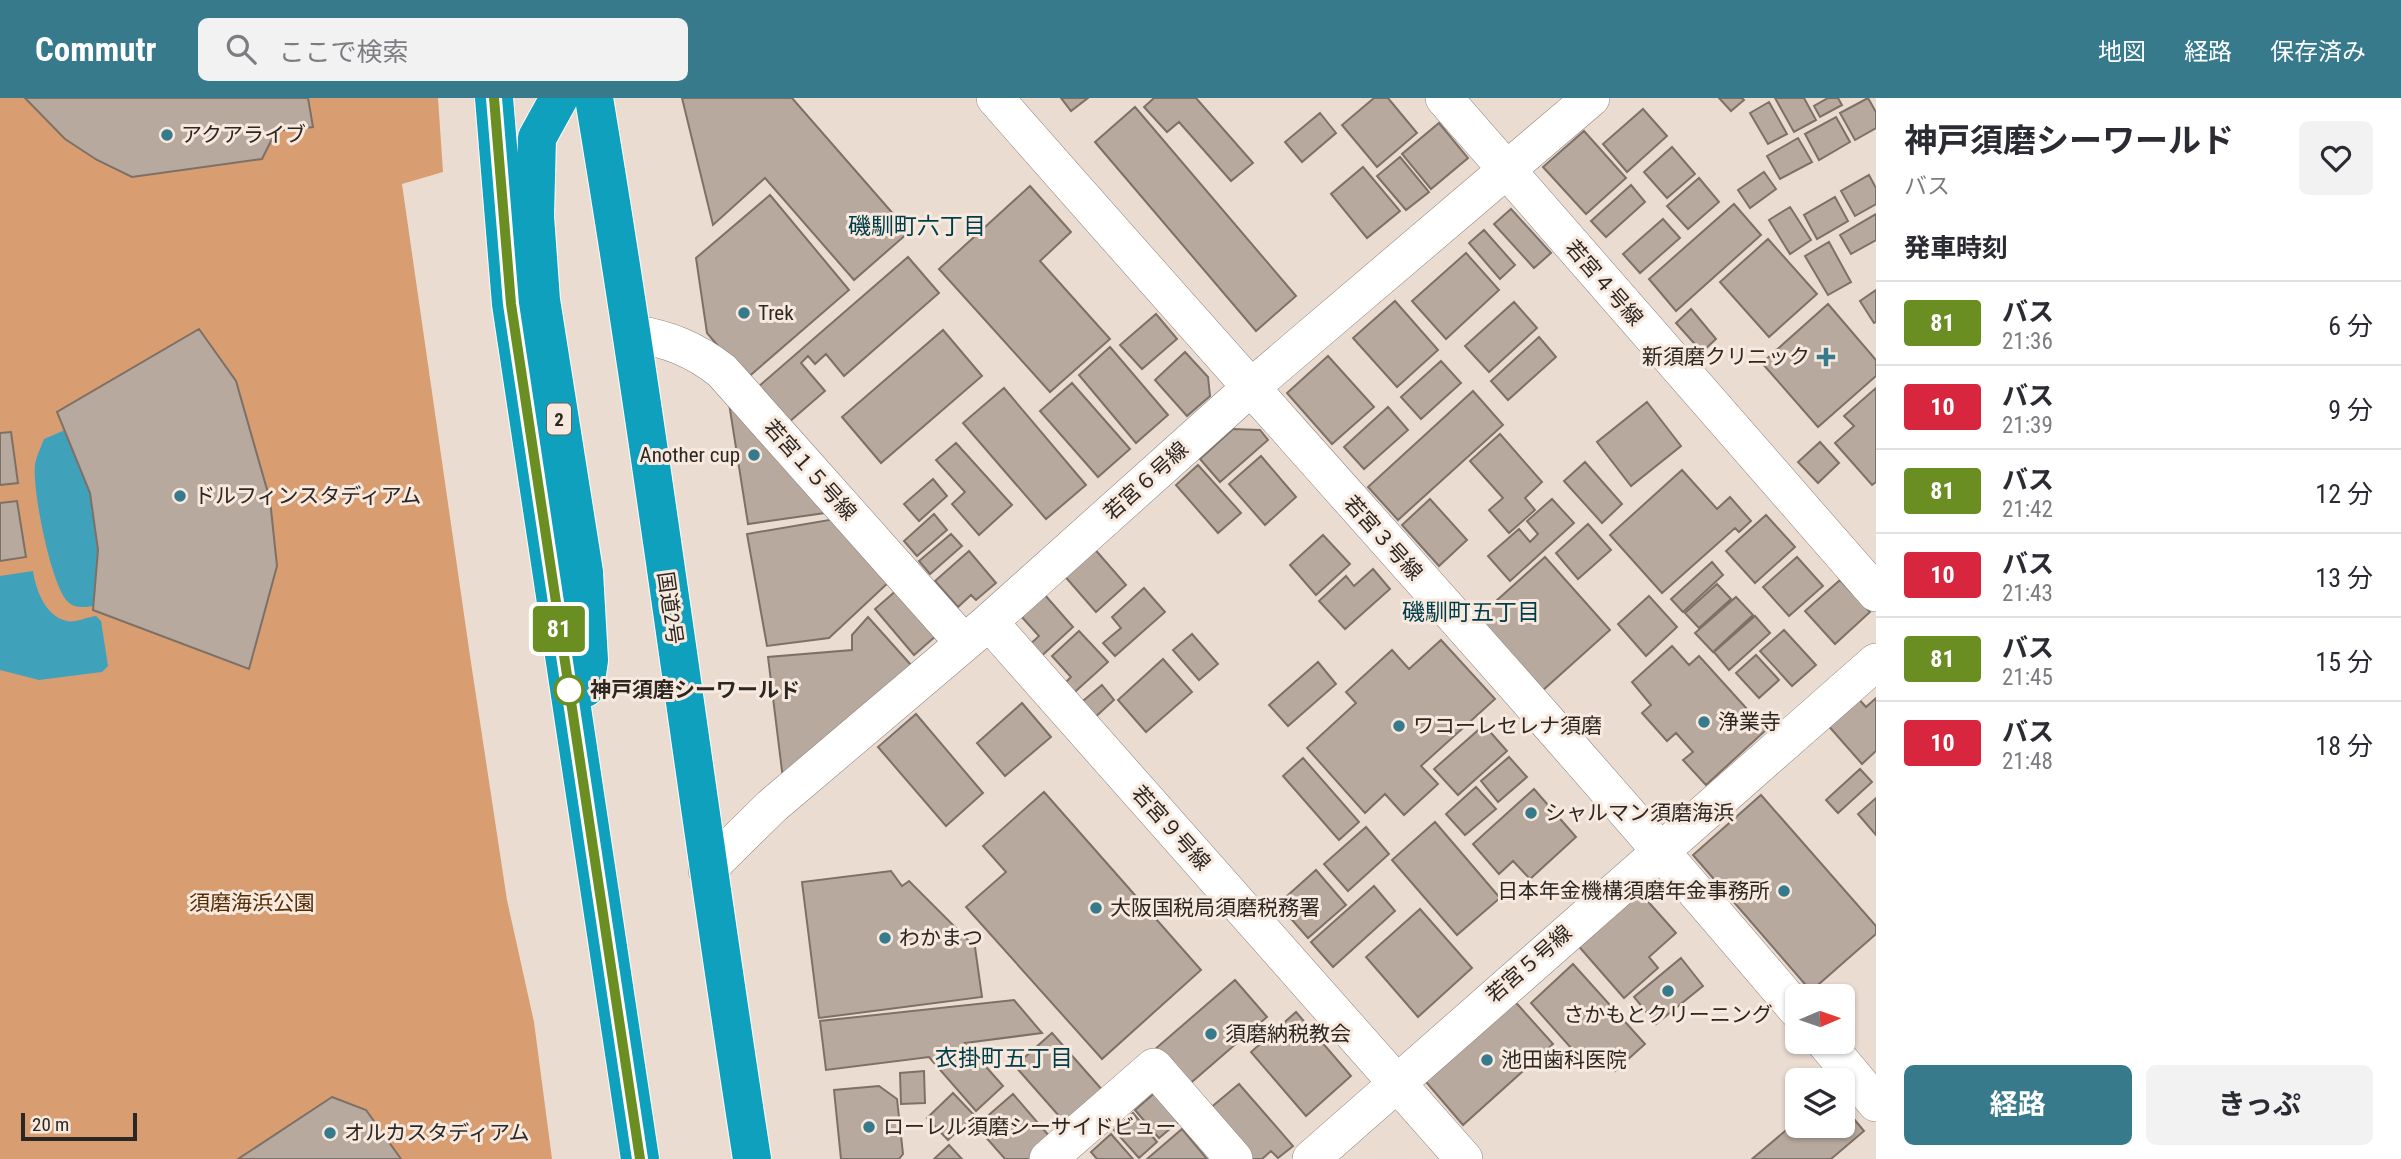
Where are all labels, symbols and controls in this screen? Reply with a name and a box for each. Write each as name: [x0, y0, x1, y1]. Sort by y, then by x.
search box: [198, 18, 688, 81]
text: Commutr: [35, 30, 156, 69]
icon: search: [222, 30, 260, 68]
text: ここで検索: [278, 37, 408, 67]
text: 地図: [2098, 38, 2146, 66]
text: 経路: [2184, 38, 2232, 66]
text: 保存済み: [2270, 38, 2366, 66]
text: 神戸須磨シーワールド: [1904, 121, 2234, 160]
button: heart: [2299, 121, 2373, 195]
place label: アクアライブ: [181, 123, 306, 147]
marker: アクアライブ: [159, 127, 175, 143]
text: バス: [1904, 173, 1950, 200]
district label: 磯馴町六丁目: [848, 213, 986, 240]
text: 発車時刻: [1904, 233, 2008, 263]
street label: 若宮４号線: [1561, 236, 1647, 330]
text: バス: [2002, 297, 2054, 327]
place label: Trek: [758, 301, 794, 325]
marker: Trek: [736, 305, 752, 321]
text: 81: [1930, 309, 1955, 337]
text: 6 分: [2328, 311, 2373, 341]
text: 21:36: [2002, 328, 2053, 355]
place label: 新須磨クリニック: [1642, 345, 1810, 369]
marker: 新須磨クリニック: [1816, 347, 1836, 367]
text: バス: [2002, 381, 2054, 411]
text: 10: [1930, 393, 1955, 421]
text: 9 分: [2328, 395, 2373, 425]
road number: 2: [547, 404, 571, 434]
text: 21:39: [2002, 412, 2053, 439]
street label: 若宮１５号線: [759, 415, 861, 525]
street label: 若宮６号線: [1099, 437, 1193, 525]
place label: Another cup: [640, 443, 740, 467]
marker: Another cup: [746, 447, 762, 463]
text: バス: [2002, 465, 2054, 495]
text: 81: [1930, 477, 1955, 505]
text: 12 分: [2315, 479, 2373, 509]
place label: ドルフィンスタディアム: [194, 484, 421, 508]
marker: ドルフィンスタディアム: [172, 488, 188, 504]
street label: 若宮３号線: [1339, 491, 1427, 585]
text: 21:42: [2002, 496, 2053, 523]
text: バス: [2002, 549, 2054, 579]
text: 10: [1930, 561, 1955, 589]
text: 13 分: [2315, 563, 2373, 593]
street label: 国道2号: [653, 570, 687, 646]
text: 21:43: [2002, 580, 2053, 607]
district label: 磯馴町五丁目: [1402, 599, 1540, 626]
line badge: 81: [528, 606, 590, 652]
text: 81: [547, 615, 571, 643]
text: バス: [2002, 633, 2054, 663]
text: 81: [1930, 645, 1955, 673]
text: 15 分: [2315, 647, 2373, 677]
text: 21:45: [2002, 664, 2053, 691]
marker: 神戸須磨シーワールド: [554, 675, 584, 705]
place label: 神戸須磨シーワールド: [590, 678, 800, 702]
place label: 浄業寺: [1718, 710, 1781, 734]
place label: ワコーレセレナ須磨: [1413, 714, 1602, 738]
marker: 浄業寺: [1696, 714, 1712, 730]
text: バス: [2002, 717, 2054, 747]
marker: ワコーレセレナ須磨: [1391, 718, 1407, 734]
text: 10: [1930, 729, 1955, 757]
text: 18 分: [2315, 731, 2373, 761]
text: 21:48: [2002, 748, 2053, 775]
street label: 若宮９号線: [1127, 781, 1215, 875]
place label: シャルマン須磨海浜: [1545, 801, 1734, 825]
marker: シャルマン須磨海浜: [1523, 805, 1539, 821]
place label: 日本年金機構須磨年金事務所: [1497, 879, 1770, 903]
marker: 日本年金機構須磨年金事務所: [1776, 883, 1792, 899]
park label: 須磨海浜公園: [189, 891, 315, 915]
place label: 大阪国税局須磨税務署: [1110, 896, 1320, 920]
marker: 大阪国税局須磨税務署: [1088, 900, 1104, 916]
street label: 若宮５号線: [1482, 921, 1576, 1007]
place label: わかまつ: [899, 926, 983, 950]
marker: わかまつ: [877, 930, 893, 946]
marker: さかもとクリーニング: [1660, 983, 1676, 999]
north arrow: [1785, 984, 1855, 1054]
map controls: [1785, 984, 1855, 1138]
place label: さかもとクリーニング: [1563, 1003, 1773, 1027]
place label: 須磨納税教会: [1225, 1022, 1351, 1046]
marker: 須磨納税教会: [1203, 1026, 1219, 1042]
district label: 衣掛町五丁目: [935, 1045, 1073, 1072]
place label: 池田歯科医院: [1501, 1048, 1627, 1072]
marker: 池田歯科医院: [1479, 1052, 1495, 1068]
button: 経路: [1904, 1065, 2132, 1145]
button: きっぷ: [2146, 1065, 2373, 1145]
button: layers: [1785, 1068, 1855, 1138]
scale bar: [21, 1110, 136, 1142]
text: 20 m: [32, 1113, 69, 1136]
place label: ローレル須磨シーサイドビュー: [883, 1115, 1177, 1139]
marker: ローレル須磨シーサイドビュー: [861, 1119, 877, 1135]
place label: オルカスタディアム: [344, 1121, 529, 1145]
marker: オルカスタディアム: [322, 1125, 338, 1141]

